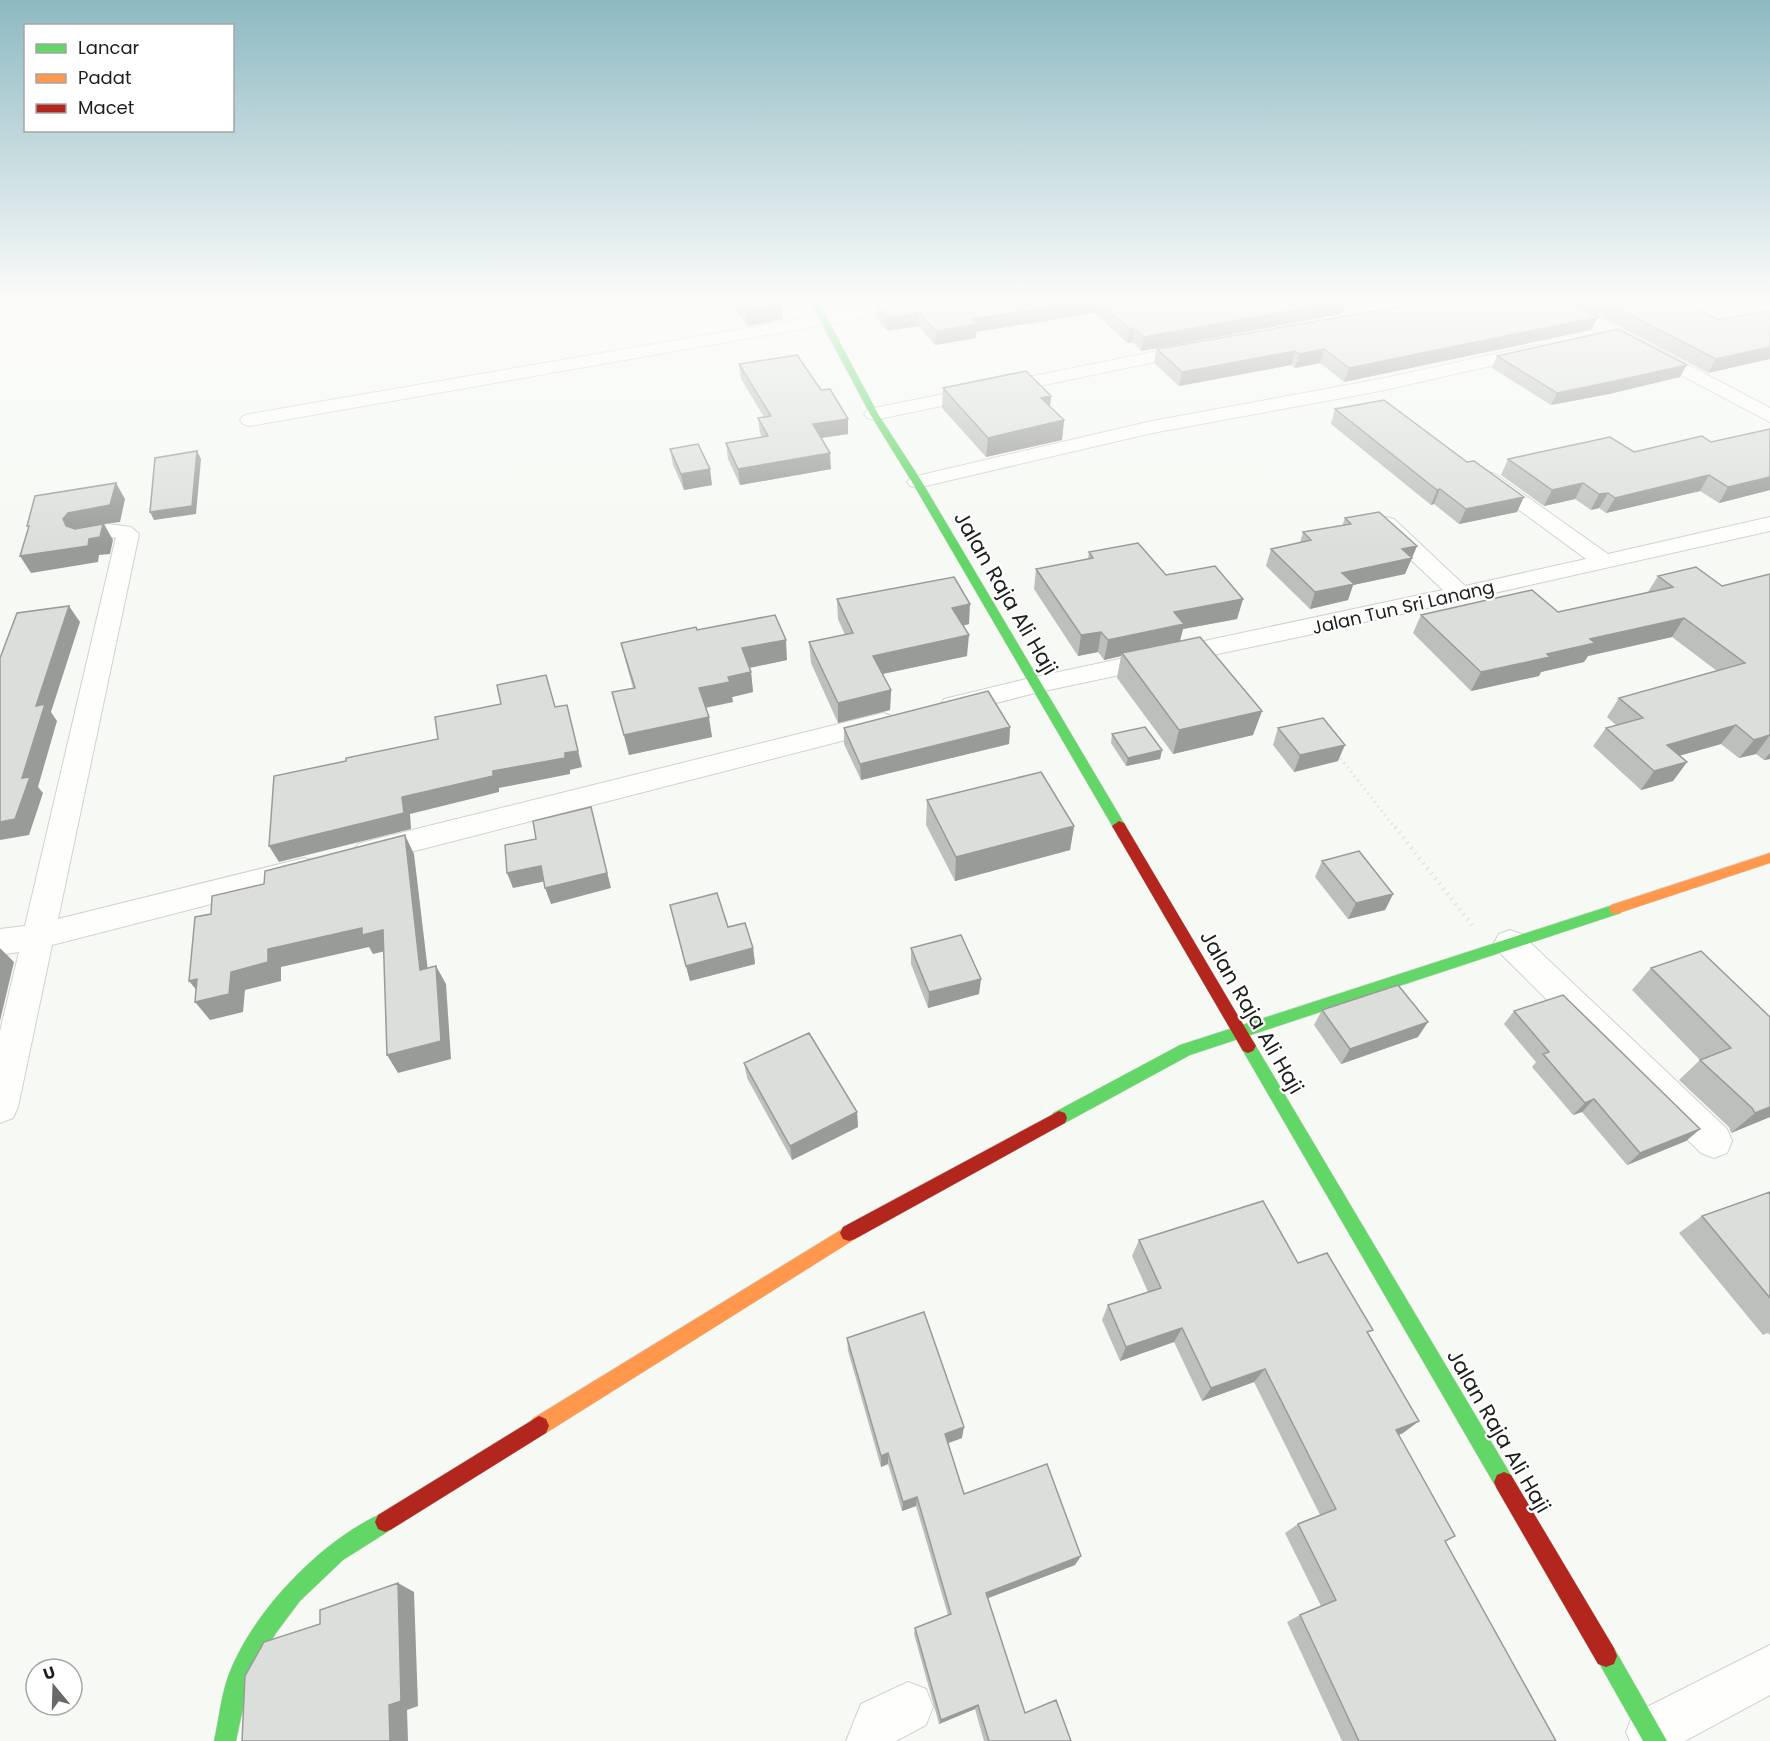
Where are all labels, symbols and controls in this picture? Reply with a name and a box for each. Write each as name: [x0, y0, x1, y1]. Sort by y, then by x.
legend: [24, 24, 234, 132]
text: Lancar: [78, 35, 140, 60]
text: Padat: [78, 65, 131, 90]
text: Macet: [78, 95, 134, 120]
street label: Jalan Raja Ali Haji: [947, 506, 1065, 680]
street label: Jalan Tun Sri Lanang: [1310, 574, 1496, 640]
street label: Jalan Raja Ali Haji: [1193, 925, 1311, 1099]
street label: Jalan Raja Ali Haji: [1440, 1344, 1558, 1518]
north arrow: [24, 1657, 84, 1717]
text: U: [40, 1661, 58, 1686]

